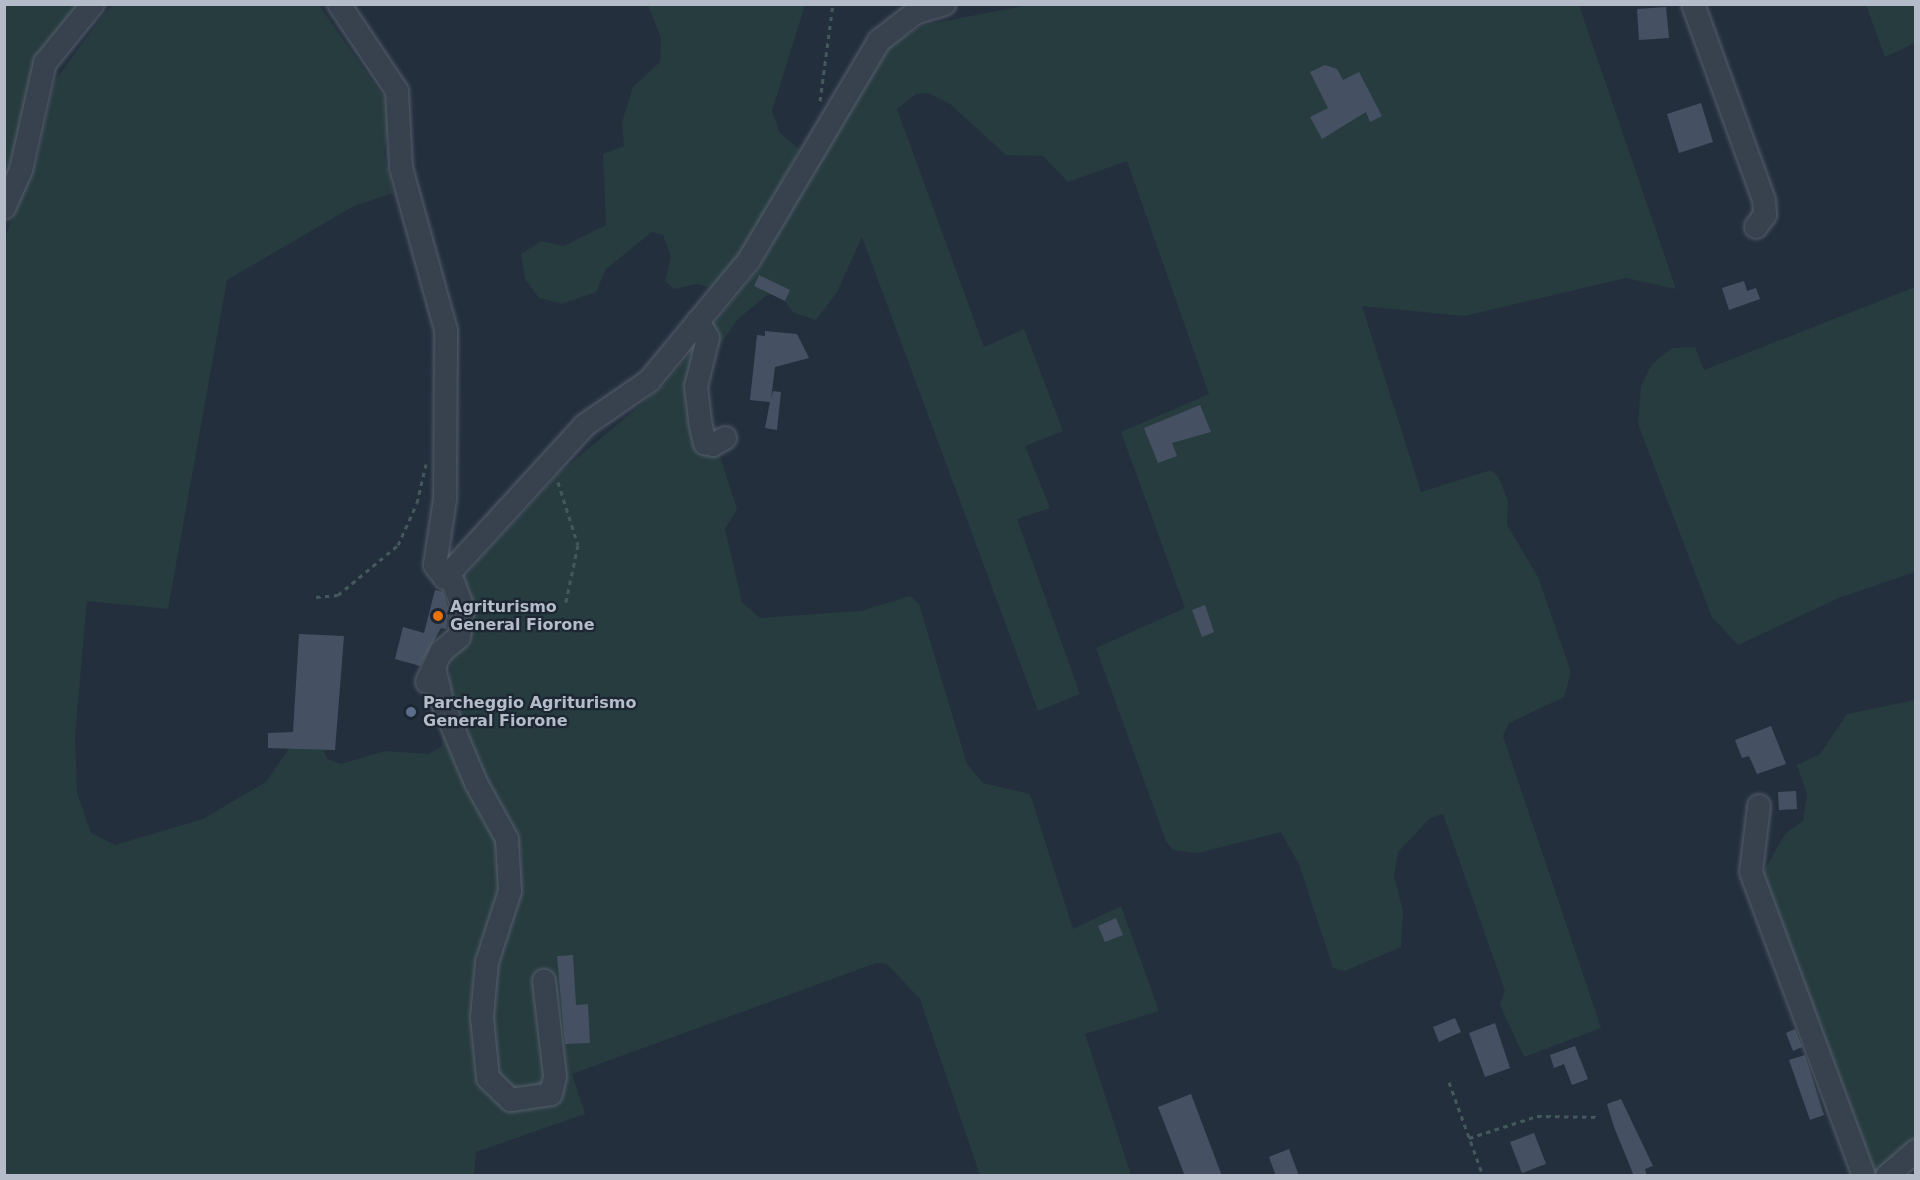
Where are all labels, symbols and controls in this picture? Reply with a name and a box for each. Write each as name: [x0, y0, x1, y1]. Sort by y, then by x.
place label: Agriturismo General Fiorone: [450, 597, 594, 635]
marker: Agriturismo General Fiorone: [431, 609, 445, 623]
place label: Parcheggio Agriturismo General Fiorone: [423, 693, 636, 731]
marker: Parcheggio Agriturismo General Fiorone: [404, 705, 418, 719]

